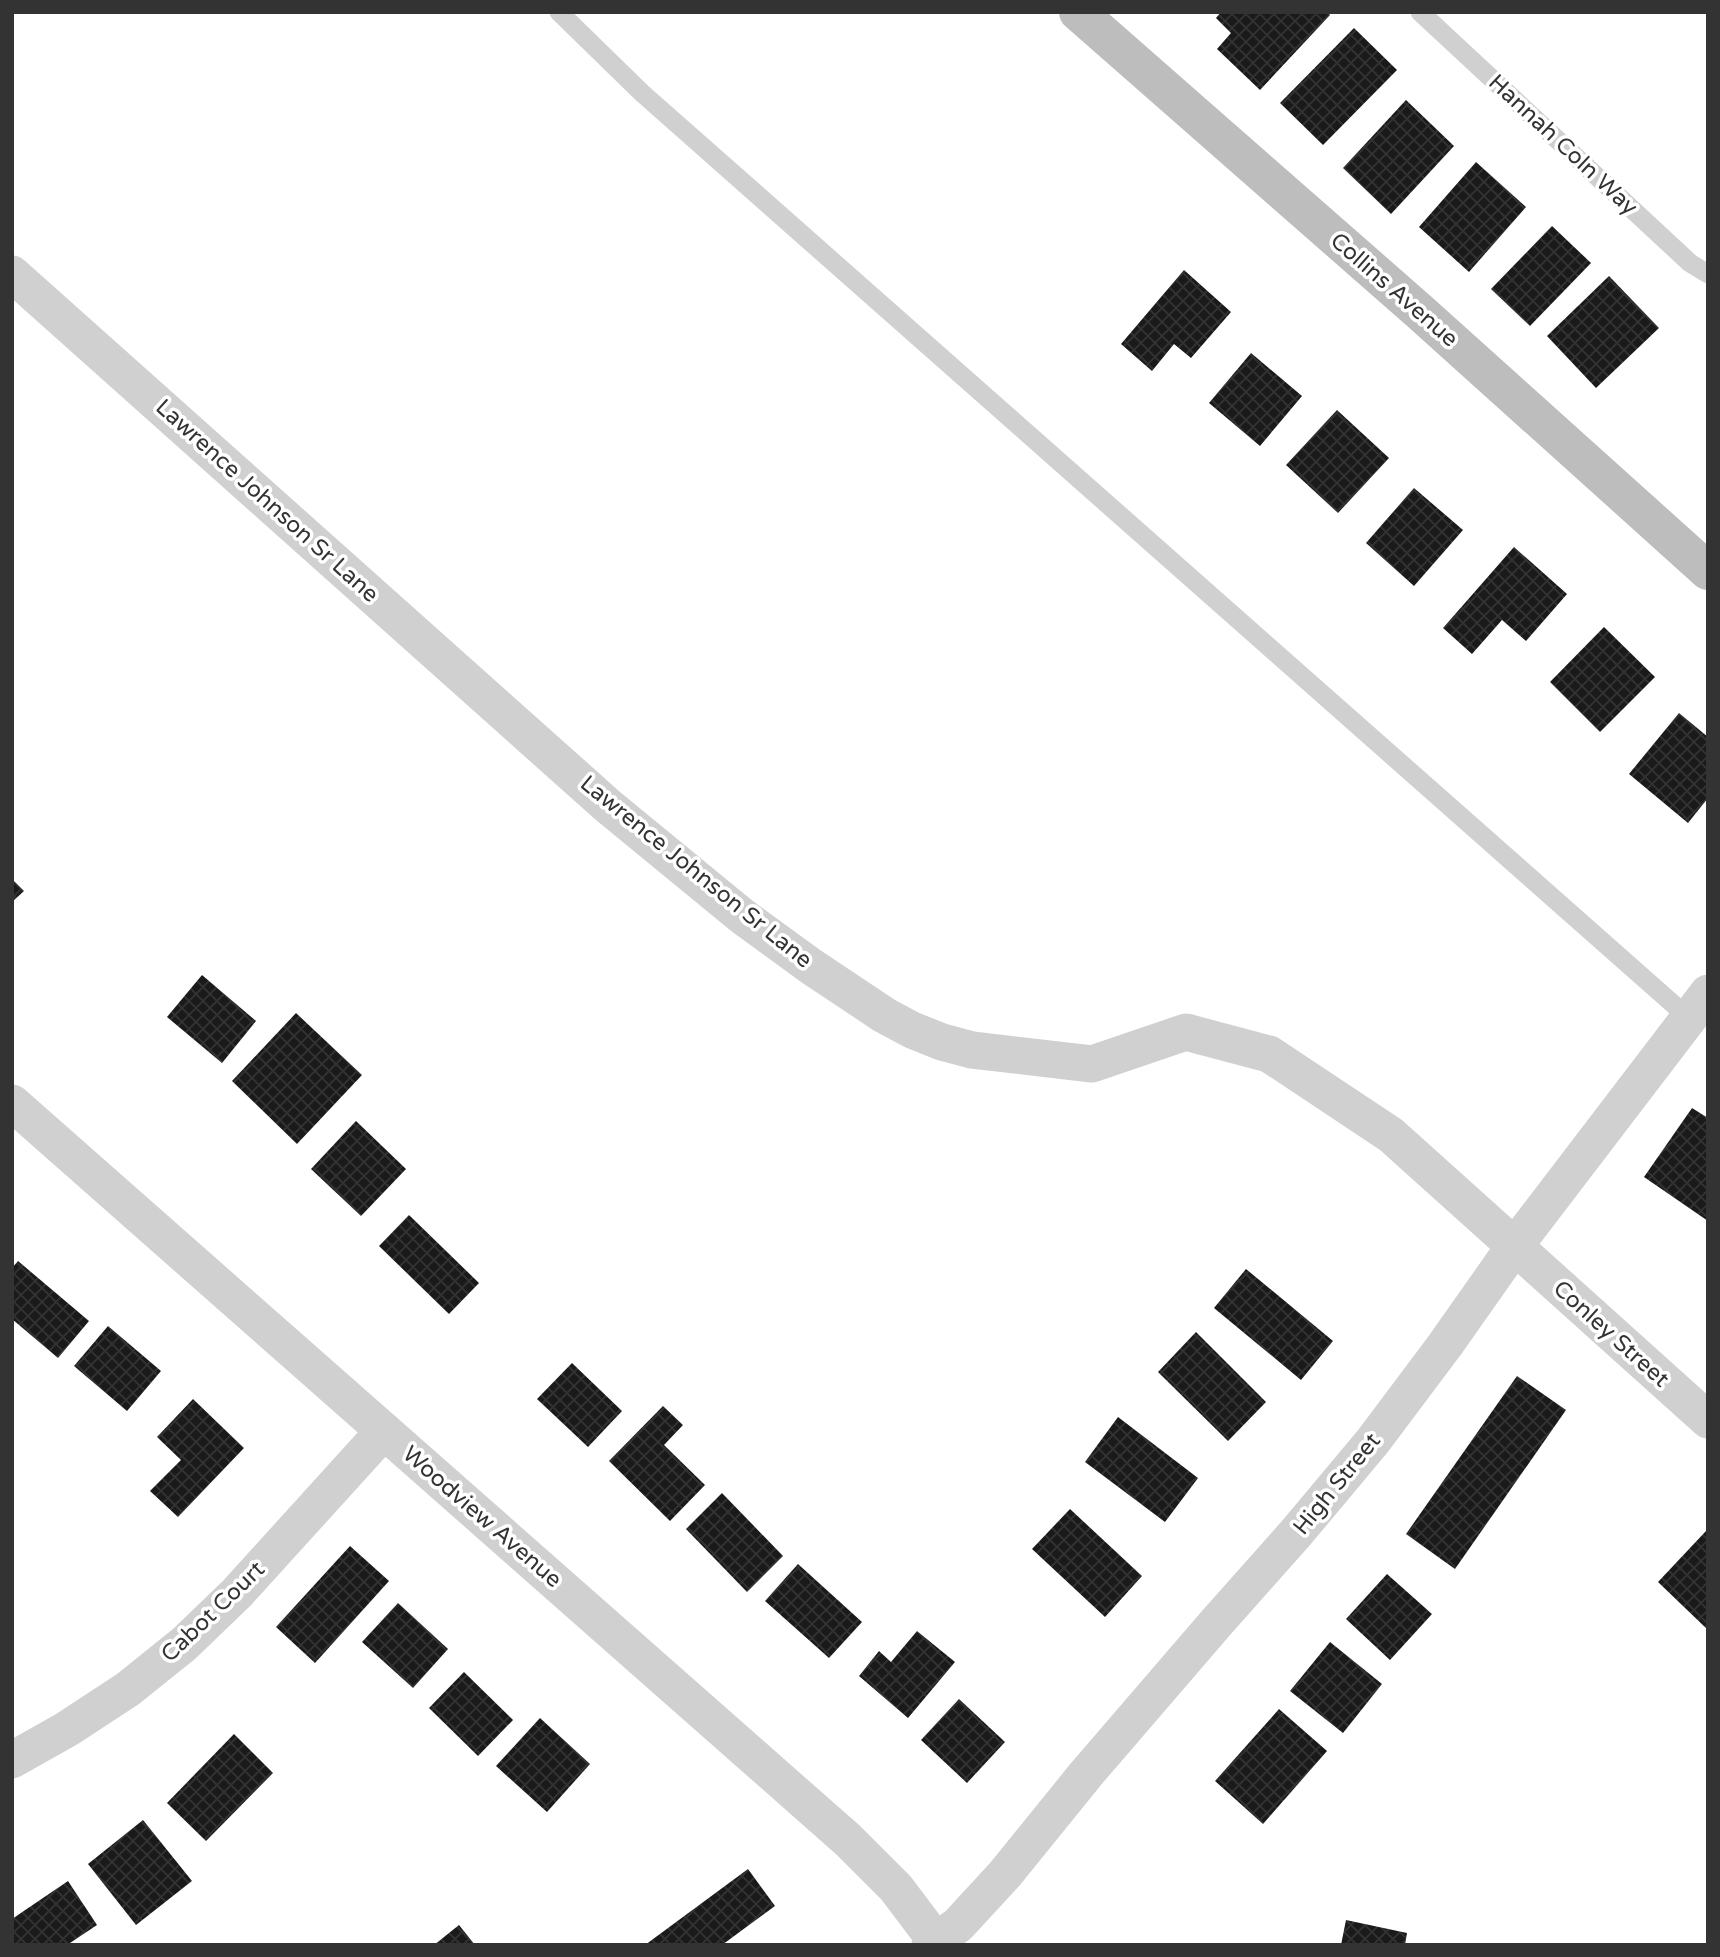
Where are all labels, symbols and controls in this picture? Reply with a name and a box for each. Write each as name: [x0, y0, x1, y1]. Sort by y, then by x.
street label: Hannah Coln Way: [1483, 69, 1643, 221]
street label: Collins Avenue: [1324, 227, 1464, 353]
street label: Lawrence Johnson Sr Lane: [150, 393, 384, 609]
street label: Lawrence Johnson Sr Lane: [574, 770, 818, 974]
street label: Conley Street: [1547, 1275, 1675, 1393]
street label: High Street: [1287, 1427, 1387, 1541]
street label: Woodview Avenue: [397, 1440, 567, 1594]
street label: Cabot Court: [155, 1555, 271, 1668]

